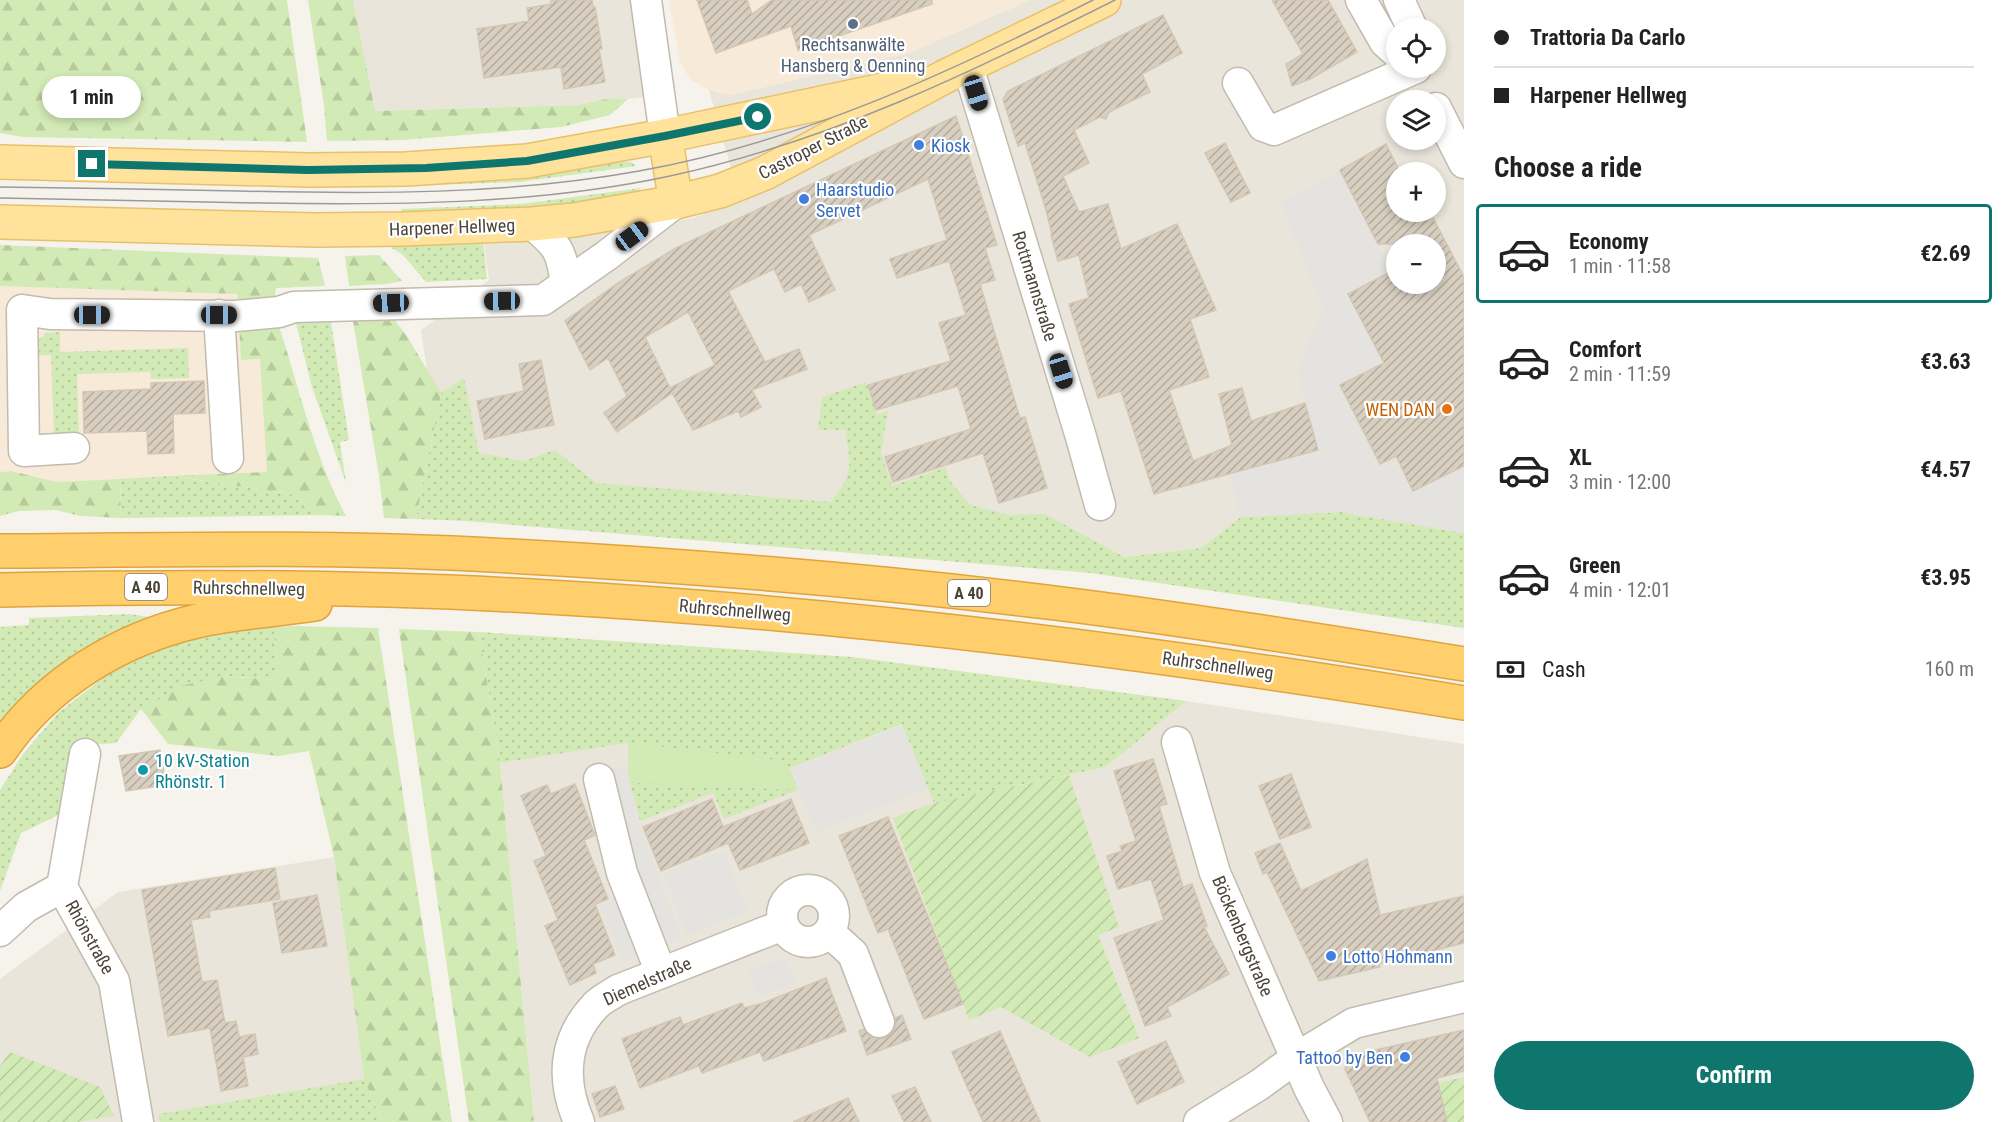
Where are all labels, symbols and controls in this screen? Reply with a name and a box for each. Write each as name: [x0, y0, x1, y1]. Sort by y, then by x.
marker: Rechtsanwälte Hansberg & Oenning: [846, 17, 860, 31]
map controls: [1386, 18, 1446, 294]
button: locate: [1386, 18, 1446, 78]
text: Trattoria Da Carlo: [1530, 25, 1685, 50]
place label: Rechtsanwälte Hansberg & Oenning: [781, 34, 925, 76]
car: [962, 73, 990, 113]
callout: 1 min: [42, 77, 142, 119]
text: Harpener Hellweg: [1530, 83, 1687, 108]
text: 1 min: [69, 85, 114, 109]
button: layers: [1386, 90, 1446, 150]
route start: [744, 103, 771, 130]
street label: Castroper Straße: [755, 110, 871, 184]
place label: Kiosk: [931, 135, 970, 156]
marker: Kiosk: [912, 138, 926, 152]
route end: [78, 150, 105, 177]
text: Choose a ride: [1494, 152, 1642, 184]
button: +: [1386, 162, 1446, 222]
place label: Haarstudio Servet: [816, 179, 894, 221]
marker: Haarstudio Servet: [797, 192, 811, 206]
street label: Harpener Hellweg: [389, 214, 515, 240]
car: [612, 218, 652, 254]
icon: car: [1497, 227, 1551, 281]
street label: Rottmannstraße: [1008, 228, 1062, 344]
text: Economy: [1569, 229, 1649, 254]
button: −: [1386, 234, 1446, 294]
text: €2.69: [1920, 241, 1971, 266]
text: 1 min · 11:58: [1569, 254, 1671, 278]
car: [484, 292, 520, 310]
car: [373, 293, 409, 313]
car: [74, 306, 110, 324]
car: [201, 306, 237, 324]
icon: car: [1497, 335, 1551, 389]
text: Comfort: [1569, 337, 1642, 362]
text: €3.63: [1920, 349, 1971, 374]
car: [1047, 351, 1075, 391]
text: 2 min · 11:59: [1569, 362, 1671, 386]
place label: WEN DAN: [1365, 399, 1435, 420]
marker: WEN DAN: [1440, 402, 1454, 416]
icon: car: [1497, 443, 1551, 497]
text: XL: [1569, 445, 1592, 470]
text: €4.57: [1920, 457, 1971, 482]
text: 3 min · 12:00: [1569, 470, 1671, 494]
icon: car: [1497, 551, 1551, 605]
text: Green: [1569, 553, 1621, 578]
text: €3.95: [1920, 565, 1971, 590]
road number: A 40: [125, 574, 167, 600]
street label: Ruhrschnellweg: [193, 577, 305, 599]
text: 4 min · 12:01: [1569, 578, 1671, 602]
road number: A 40: [948, 580, 990, 606]
street label: Ruhrschnellweg: [678, 595, 792, 625]
street label: Ruhrschnellweg: [1161, 647, 1275, 683]
icon: cash: [1494, 653, 1527, 686]
text: Cash: [1542, 657, 1586, 682]
text: 160 m: [1925, 657, 1974, 681]
place label: 10 kV-Station Rhönstr. 1: [155, 750, 250, 792]
marker: 10 kV-Station Rhönstr. 1: [136, 763, 150, 777]
street label: Böckenbergstraße: [1208, 873, 1278, 999]
street label: Rhönstraße: [61, 896, 119, 978]
place label: Lotto Hohmann: [1343, 946, 1453, 967]
marker: Lotto Hohmann: [1324, 949, 1338, 963]
street label: Diemelstraße: [600, 952, 694, 1010]
button: Confirm: [1494, 1041, 1974, 1110]
place label: Tattoo by Ben: [1296, 1047, 1393, 1068]
marker: Tattoo by Ben: [1398, 1050, 1412, 1064]

